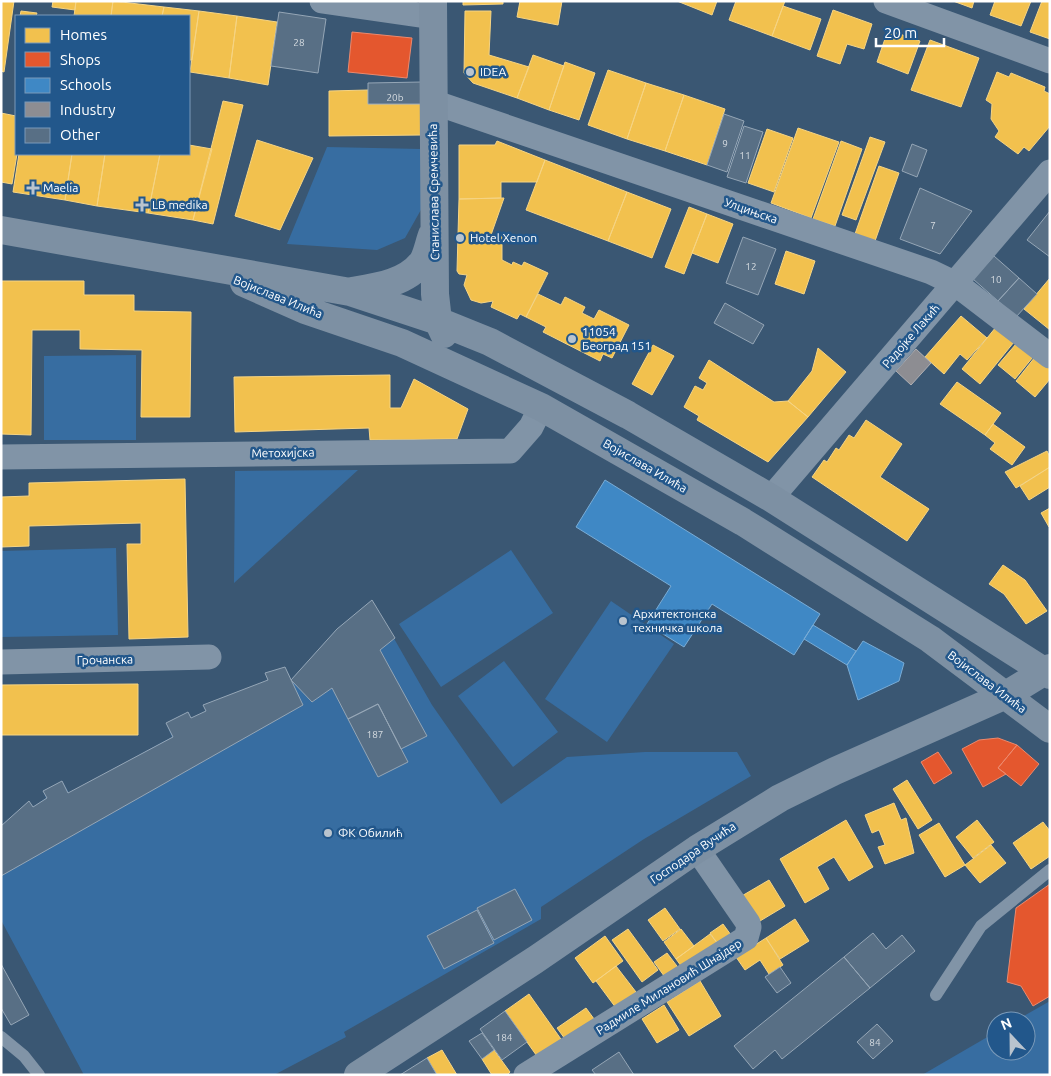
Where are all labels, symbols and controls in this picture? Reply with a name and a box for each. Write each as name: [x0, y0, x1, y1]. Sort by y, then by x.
legend: [15, 15, 190, 155]
scale bar: [876, 15, 944, 47]
text: 20 m: [884, 24, 917, 41]
text: Homes: [60, 26, 107, 43]
house number: 28: [293, 37, 305, 48]
text: Shops: [60, 51, 101, 68]
place label: IDEA: [480, 65, 506, 78]
marker: IDEA: [464, 66, 476, 78]
text: Schools: [60, 76, 111, 93]
house number: 20b: [386, 92, 404, 103]
text: Industry: [60, 101, 115, 118]
street label: Станислава Сремчевића: [426, 124, 441, 260]
text: Other: [60, 126, 100, 143]
house number: 9: [722, 138, 728, 149]
house number: 11: [739, 150, 751, 161]
place label: Maelia: [43, 181, 78, 194]
marker: Maelia: [27, 182, 39, 194]
street label: Улцињска: [723, 195, 779, 226]
place label: LB medika: [152, 198, 208, 211]
marker: LB medika: [136, 199, 148, 211]
house number: 7: [930, 220, 936, 231]
place label: Hotel Xenon: [470, 231, 537, 244]
marker: Hotel Xenon: [454, 232, 466, 244]
house number: 12: [745, 261, 757, 272]
street label: Војислава Илића: [232, 273, 325, 320]
house number: 10: [990, 274, 1002, 285]
street label: Радојке Лакић: [879, 301, 942, 370]
place label: 11054 Београд 151: [582, 325, 651, 352]
marker: 11054 Београд 151: [566, 333, 578, 345]
street label: Војислава Илића: [601, 436, 690, 495]
street label: Метохијска: [251, 445, 315, 460]
place label: Архитектонска техничка школа: [633, 607, 722, 634]
marker: Архитектонска техничка школа: [617, 615, 629, 627]
street label: Војислава Илића: [945, 648, 1029, 715]
street label: Грочанска: [77, 653, 133, 666]
house number: 187: [367, 729, 383, 740]
street label: Господара Вучића: [648, 819, 738, 886]
place label: ФК Обилић: [338, 826, 403, 839]
marker: ФК Обилић: [322, 827, 334, 839]
street label: Радмиле Милановић Шнајдер: [594, 936, 744, 1037]
north arrow: [986, 1011, 1036, 1061]
text: N: [998, 1015, 1014, 1033]
house number: 184: [496, 1032, 513, 1043]
house number: 84: [869, 1037, 881, 1048]

